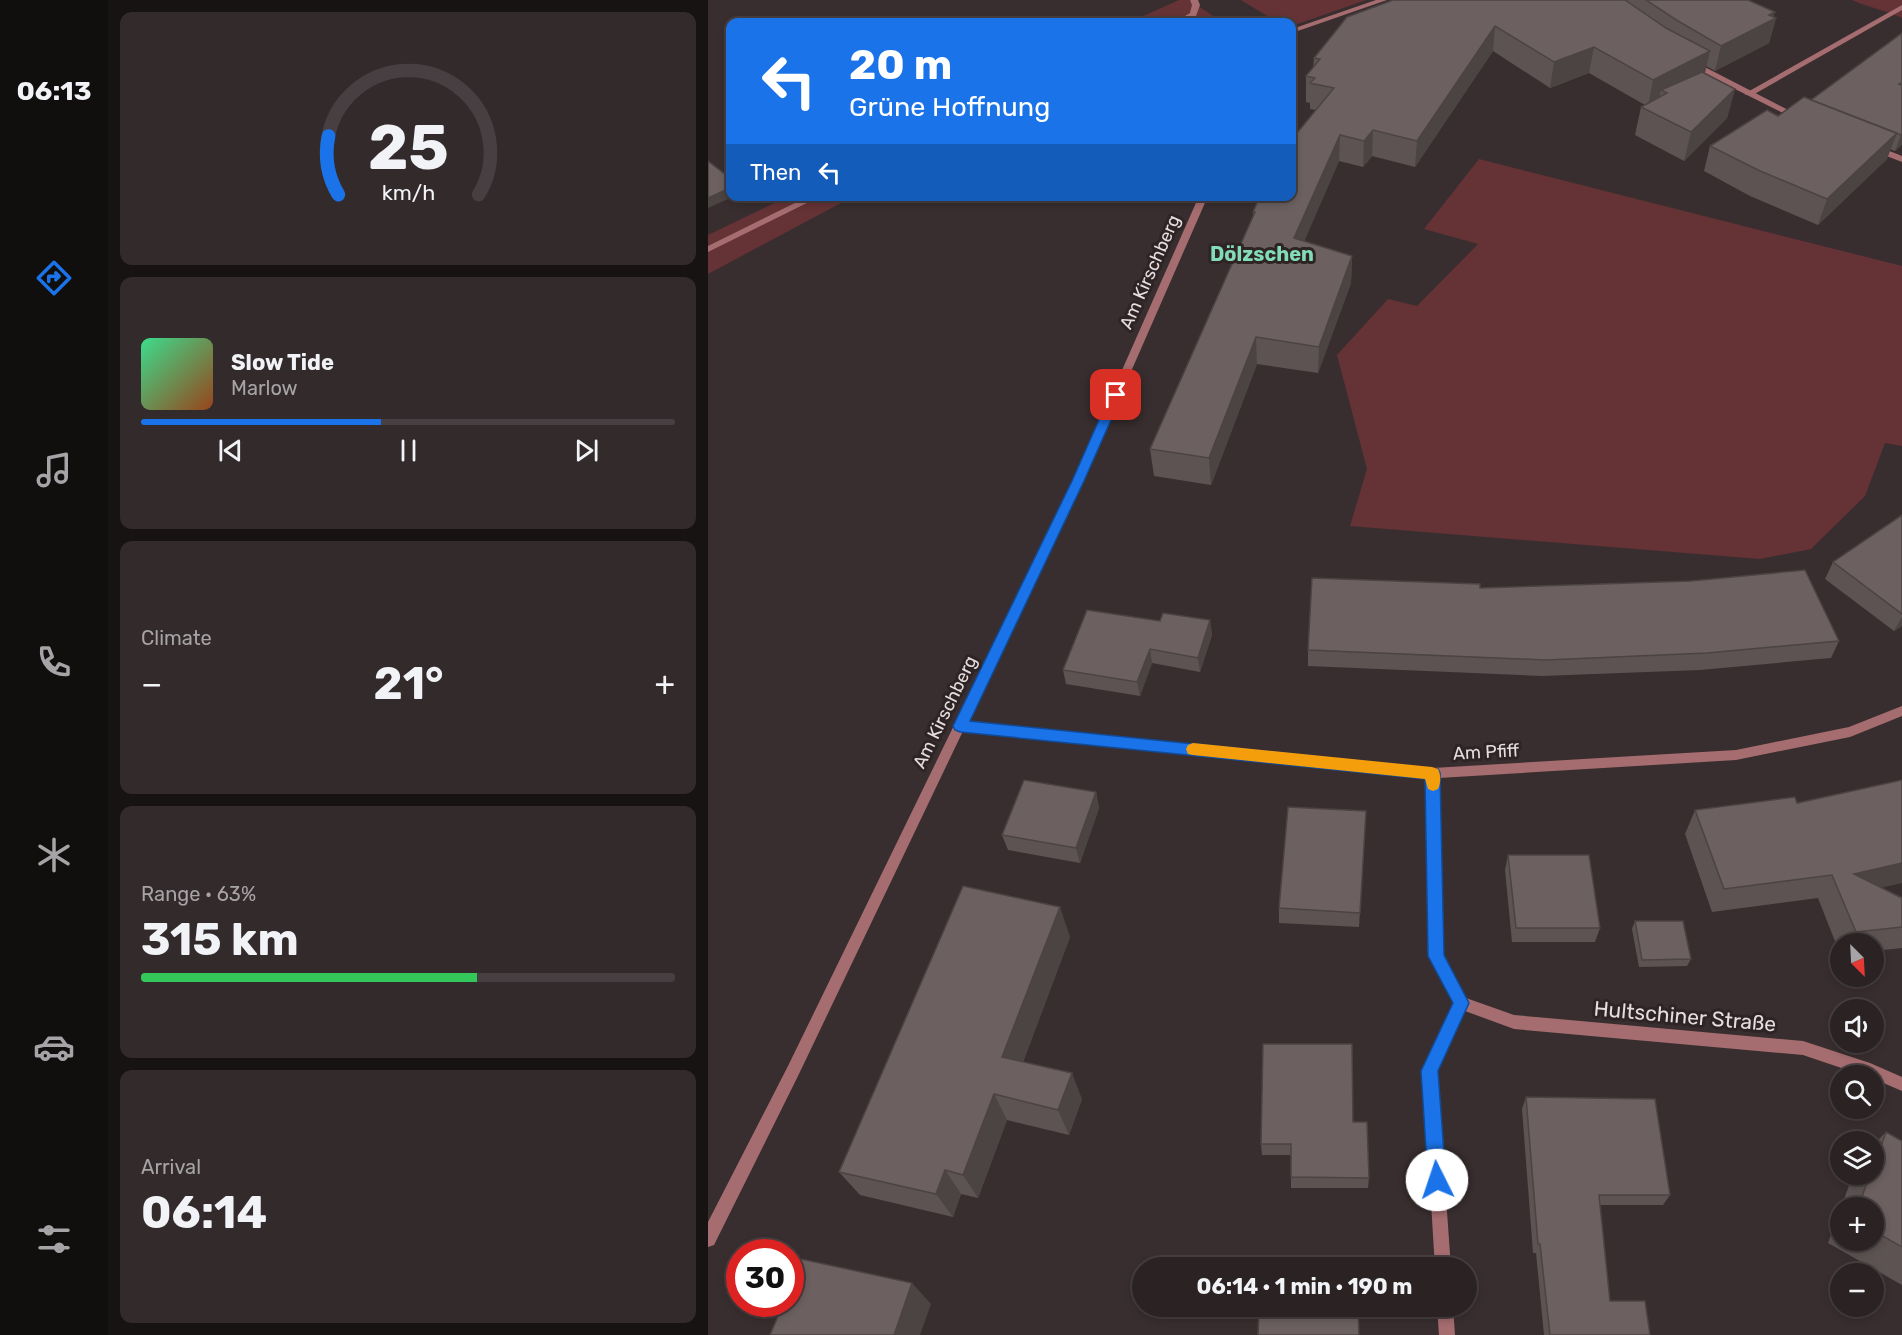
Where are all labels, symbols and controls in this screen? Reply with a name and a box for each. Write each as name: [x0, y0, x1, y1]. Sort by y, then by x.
text: 20 m: [849, 40, 952, 90]
icon: left: [750, 42, 828, 120]
text: 06:13: [16, 75, 92, 107]
text: Grüne Hoffnung: [849, 91, 1050, 123]
text: 25: [368, 111, 448, 185]
icon: left: [813, 156, 846, 189]
text: Then: [750, 159, 801, 186]
text: km/h: [381, 181, 435, 206]
street label: Am Kirschberg: [1115, 211, 1185, 333]
district label: Dölzschen: [1210, 242, 1314, 266]
icon: directions: [33, 257, 75, 299]
text: Slow Tide: [231, 349, 334, 376]
pin: [1090, 369, 1141, 420]
text: Marlow: [231, 376, 298, 400]
icon: arrive: [1099, 378, 1132, 411]
icon: previous: [214, 434, 247, 467]
icon: pause: [392, 434, 425, 467]
icon: next: [570, 434, 603, 467]
icon: music: [33, 449, 75, 491]
text: Climate: [141, 626, 212, 650]
icon: phone: [33, 641, 75, 683]
street label: Am Kirschberg: [908, 652, 982, 772]
text: 21°: [373, 657, 444, 710]
text: −: [141, 664, 162, 703]
text: +: [654, 664, 675, 703]
street label: Am Pfiff: [1452, 739, 1520, 765]
icon: climate: [33, 834, 75, 876]
text: Range · 63%: [141, 882, 256, 906]
text: 315 km: [141, 913, 299, 966]
north arrow: [1830, 933, 1884, 987]
map controls: [1830, 933, 1884, 1317]
street label: Hultschiner Straße: [1593, 996, 1777, 1036]
button: sound: [1830, 999, 1884, 1053]
icon: car: [33, 1026, 75, 1068]
button: search: [1830, 1065, 1884, 1119]
button: layers: [1830, 1131, 1884, 1185]
position arrow: [1405, 1148, 1469, 1212]
text: Arrival: [141, 1155, 201, 1179]
text: 06:14: [141, 1186, 267, 1239]
button: +: [1830, 1197, 1884, 1251]
icon: filters: [33, 1218, 75, 1260]
speed limit sign: 30: [726, 1239, 804, 1317]
button: −: [1830, 1263, 1884, 1317]
text: 06:14 · 1 min · 190 m: [1197, 1273, 1412, 1300]

